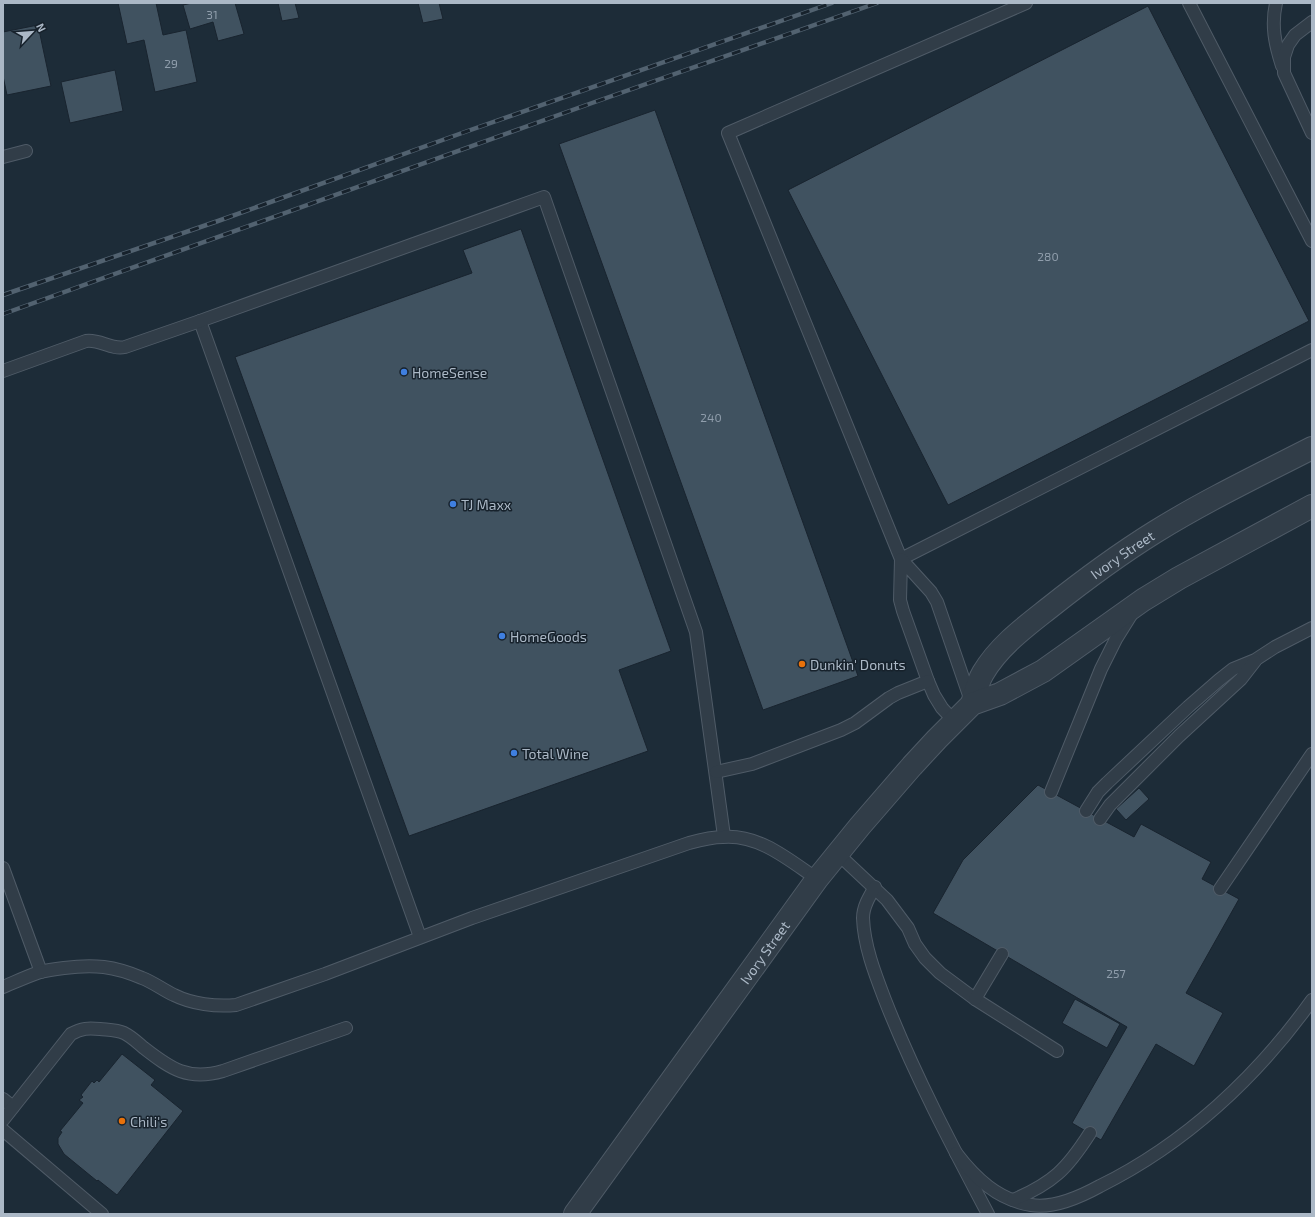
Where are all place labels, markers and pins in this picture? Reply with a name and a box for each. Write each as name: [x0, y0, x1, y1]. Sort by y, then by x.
place label: HomeSense: [412, 364, 487, 381]
marker: HomeSense: [399, 367, 409, 377]
place label: TJ Maxx: [461, 496, 512, 513]
marker: TJ Maxx: [448, 499, 458, 509]
place label: HomeGoods: [510, 628, 587, 645]
marker: HomeGoods: [497, 631, 507, 641]
place label: Dunkin' Donuts: [810, 656, 906, 673]
marker: Dunkin' Donuts: [797, 659, 807, 669]
place label: Total Wine: [522, 745, 589, 762]
marker: Total Wine: [509, 748, 519, 758]
place label: Chili's: [130, 1113, 167, 1130]
marker: Chili's: [117, 1116, 127, 1126]

